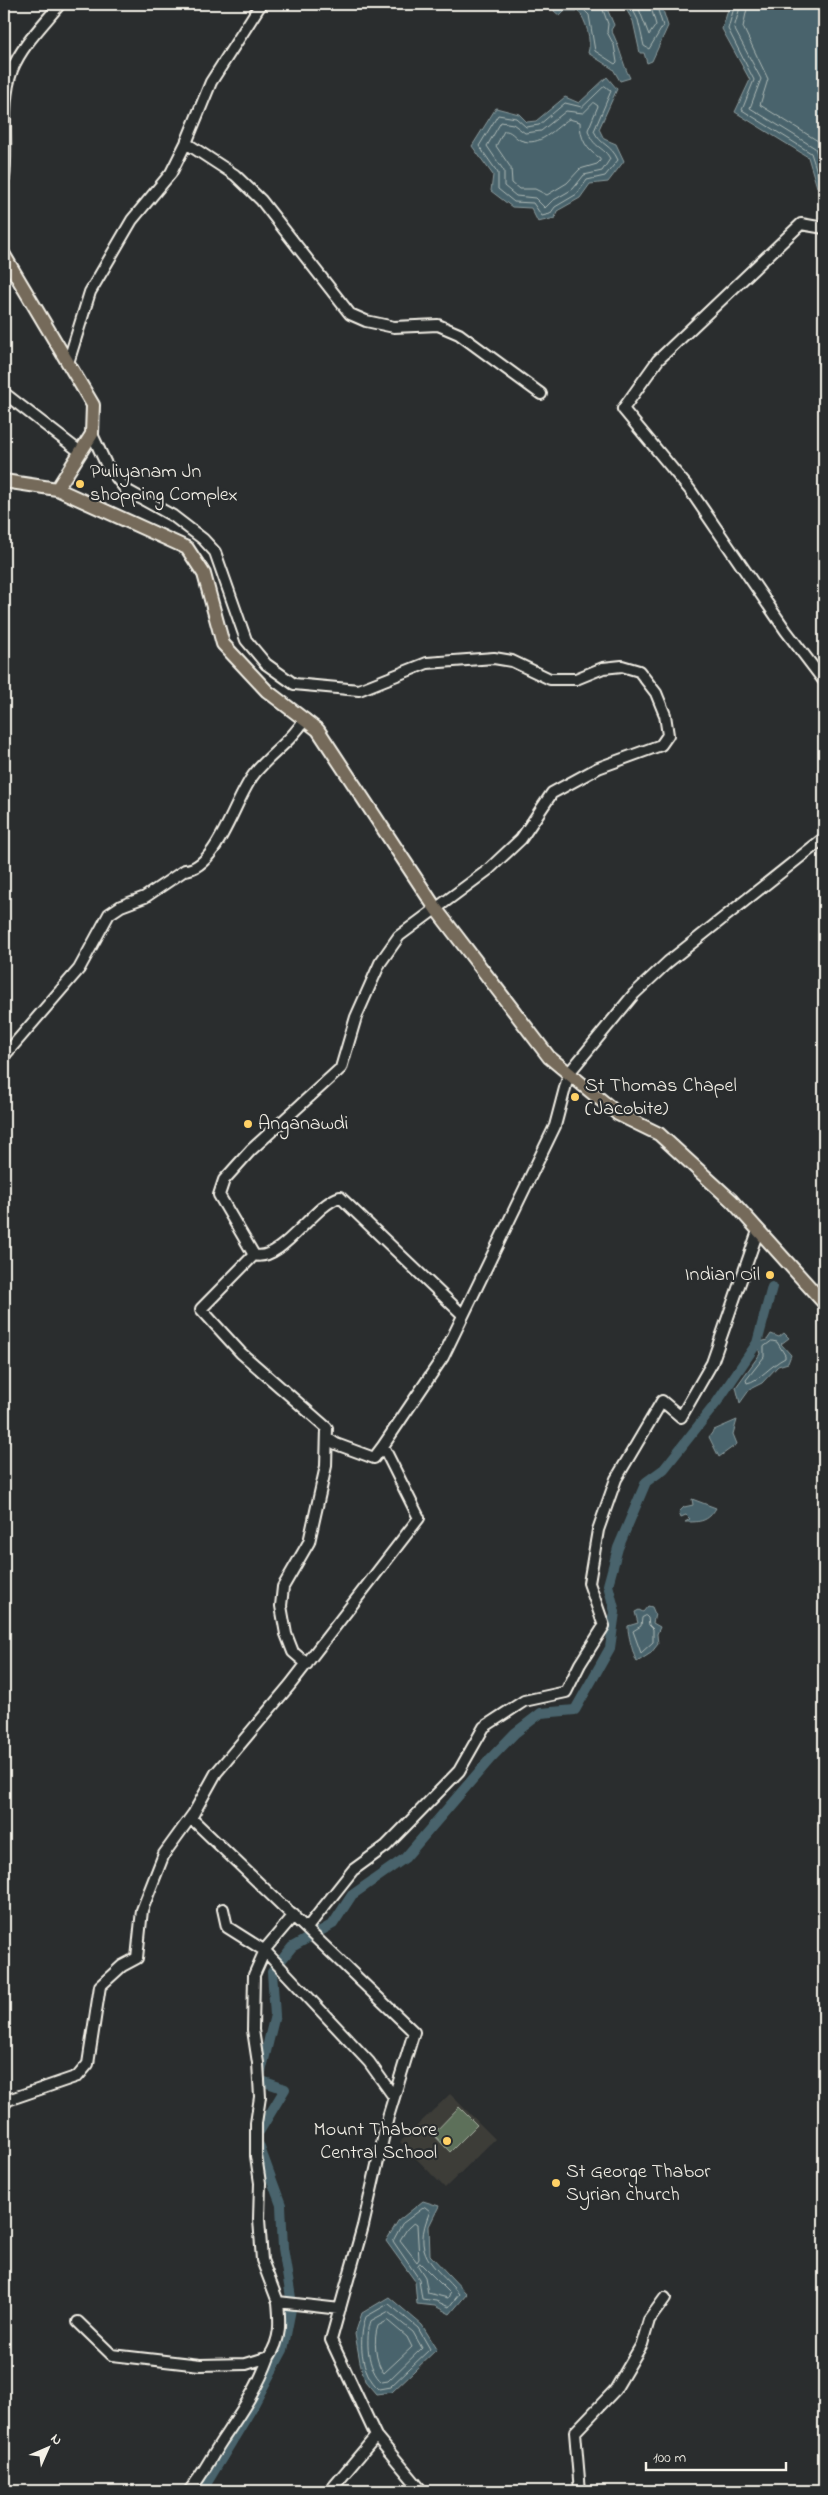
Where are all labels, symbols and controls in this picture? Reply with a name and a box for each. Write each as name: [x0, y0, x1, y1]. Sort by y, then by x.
place label: Puliyanam Jn shopping Complex: [90, 458, 238, 511]
marker: Puliyanam Jn shopping Complex: [74, 478, 86, 490]
place label: St Thomas Chapel (Jacobite): [585, 1072, 737, 1124]
marker: St Thomas Chapel (Jacobite): [569, 1091, 581, 1103]
place label: Anganawdi: [258, 1110, 348, 1140]
marker: Anganawdi: [242, 1118, 254, 1130]
place label: Indian Oil: [685, 1261, 760, 1290]
marker: Indian Oil: [764, 1269, 776, 1281]
place label: Mount Thabore Central School: [314, 2116, 437, 2168]
marker: Mount Thabore Central School: [441, 2135, 453, 2147]
place label: St George Thabor Syrian church: [566, 2158, 711, 2210]
marker: St George Thabor Syrian church: [550, 2177, 562, 2189]
north arrow: [22, 2422, 72, 2472]
text: N: [45, 2429, 67, 2451]
scale bar: [646, 2440, 786, 2472]
text: 100 m: [653, 2447, 686, 2469]

